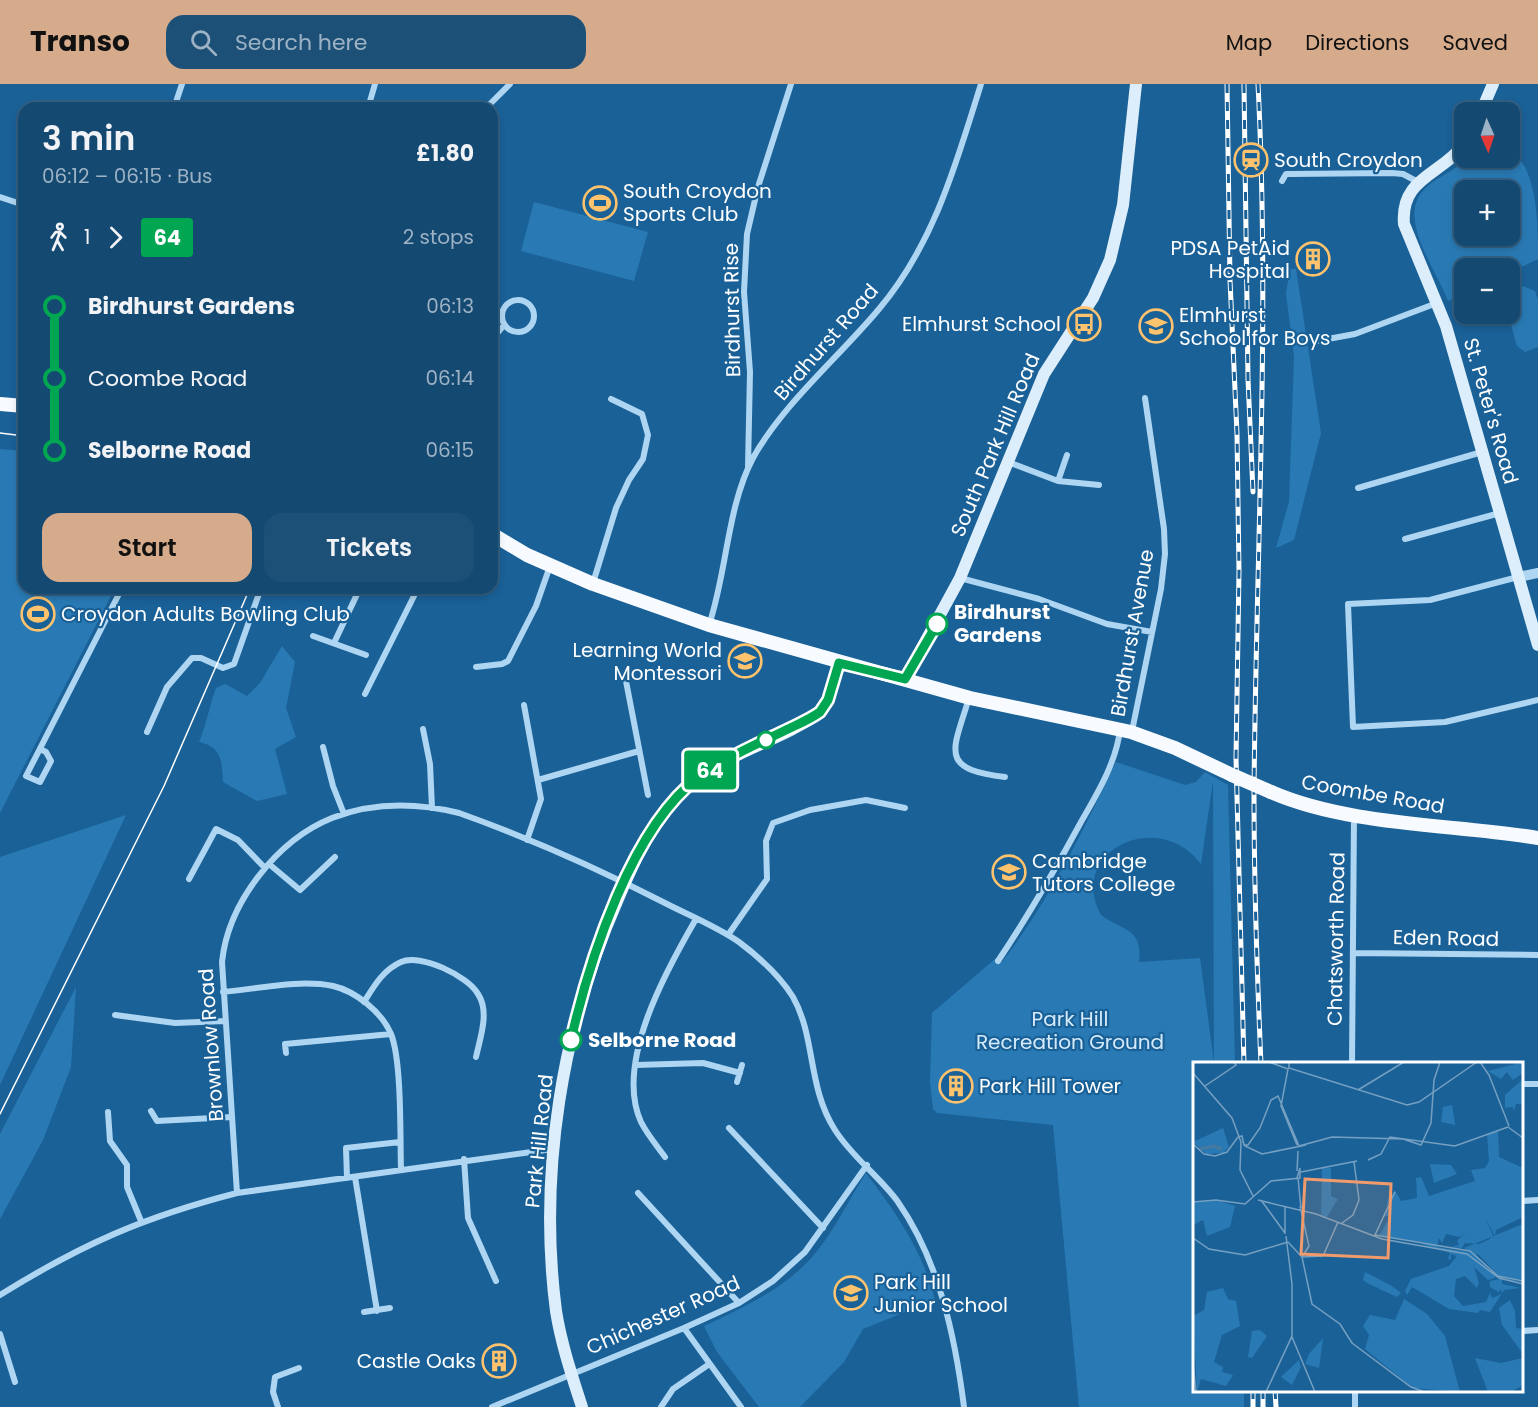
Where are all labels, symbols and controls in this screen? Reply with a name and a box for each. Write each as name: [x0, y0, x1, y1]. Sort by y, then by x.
search box: [166, 15, 586, 69]
text: Transo: [30, 22, 130, 61]
icon: search: [187, 26, 220, 59]
text: Search here: [235, 27, 367, 58]
text: Map: [1226, 28, 1272, 57]
text: Directions: [1305, 28, 1409, 57]
text: Saved: [1442, 28, 1508, 57]
north arrow: [1454, 102, 1520, 168]
map controls: [1454, 102, 1520, 324]
text: 3 min: [42, 115, 135, 162]
text: £1.80: [416, 138, 474, 169]
station icon: South Croydon: [1233, 142, 1269, 178]
place label: South Croydon: [1274, 146, 1423, 174]
text: 06:12 – 06:15 · Bus: [42, 162, 213, 190]
place label: South Croydon Sports Club: [623, 177, 772, 228]
button: +: [1454, 180, 1520, 246]
sports icon: South Croydon Sports Club: [582, 185, 618, 221]
icon: walk: [42, 221, 75, 254]
icon: forward: [99, 221, 132, 254]
text: 1: [84, 223, 90, 251]
text: 64: [153, 223, 181, 252]
text: 2 stops: [403, 223, 474, 251]
place label: PDSA PetAid Hospital: [1171, 234, 1290, 285]
building icon: PDSA PetAid Hospital: [1295, 241, 1331, 277]
street label: Birdhurst Rise: [717, 243, 747, 377]
button: −: [1454, 258, 1520, 324]
street label: Birdhurst Road: [767, 278, 885, 406]
text: Birdhurst Gardens: [88, 291, 295, 322]
text: 06:13: [426, 292, 474, 320]
place label: Elmhurst School for Boys: [1179, 301, 1330, 352]
bus stop icon: Elmhurst School: [1066, 306, 1102, 342]
school or university icon: Elmhurst School for Boys: [1138, 308, 1174, 344]
place label: Elmhurst School: [902, 310, 1061, 338]
street label: St. Peter's Road: [1457, 335, 1525, 487]
street label: South Park Hill Road: [944, 349, 1046, 541]
text: Coombe Road: [88, 363, 247, 394]
text: 06:14: [426, 364, 474, 392]
text: Selborne Road: [88, 435, 251, 466]
text: 06:15: [426, 436, 474, 464]
button: Start: [42, 513, 252, 582]
button: Tickets: [264, 513, 474, 582]
street label: Birdhurst Avenue: [1104, 547, 1160, 719]
sports icon: Croydon Adults Bowling Club: [20, 596, 56, 632]
place label: Birdhurst Gardens: [954, 598, 1050, 649]
place label: Croydon Adults Bowling Club: [61, 600, 350, 628]
marker: Birdhurst Gardens: [926, 613, 948, 635]
place label: Learning World Montessori: [572, 636, 722, 687]
school or university icon: Learning World Montessori: [727, 643, 763, 679]
unlabelled marker: [757, 731, 775, 749]
line badge: 64: [683, 750, 737, 790]
text: 64: [696, 756, 724, 785]
street label: Coombe Road: [1299, 768, 1447, 820]
place label: Cambridge Tutors College: [1032, 847, 1175, 898]
street label: Chatsworth Road: [1320, 852, 1352, 1026]
school or university icon: Cambridge Tutors College: [991, 854, 1027, 890]
street label: Eden Road: [1393, 923, 1499, 953]
street label: Brownlow Road: [192, 968, 230, 1122]
park label: Park Hill Recreation Ground: [976, 1005, 1164, 1056]
place label: Selborne Road: [588, 1026, 736, 1054]
marker: Selborne Road: [560, 1029, 582, 1051]
inset map: [1193, 1062, 1523, 1392]
building icon: Park Hill Tower: [938, 1068, 974, 1104]
place label: Park Hill Tower: [979, 1072, 1121, 1100]
street label: Park Hill Road: [518, 1073, 560, 1209]
place label: Park Hill Junior School: [874, 1268, 1008, 1319]
street label: Chichester Road: [582, 1269, 744, 1361]
school or university icon: Park Hill Junior School: [833, 1275, 869, 1311]
building icon: Castle Oaks: [481, 1343, 517, 1379]
place label: Castle Oaks: [357, 1347, 476, 1375]

